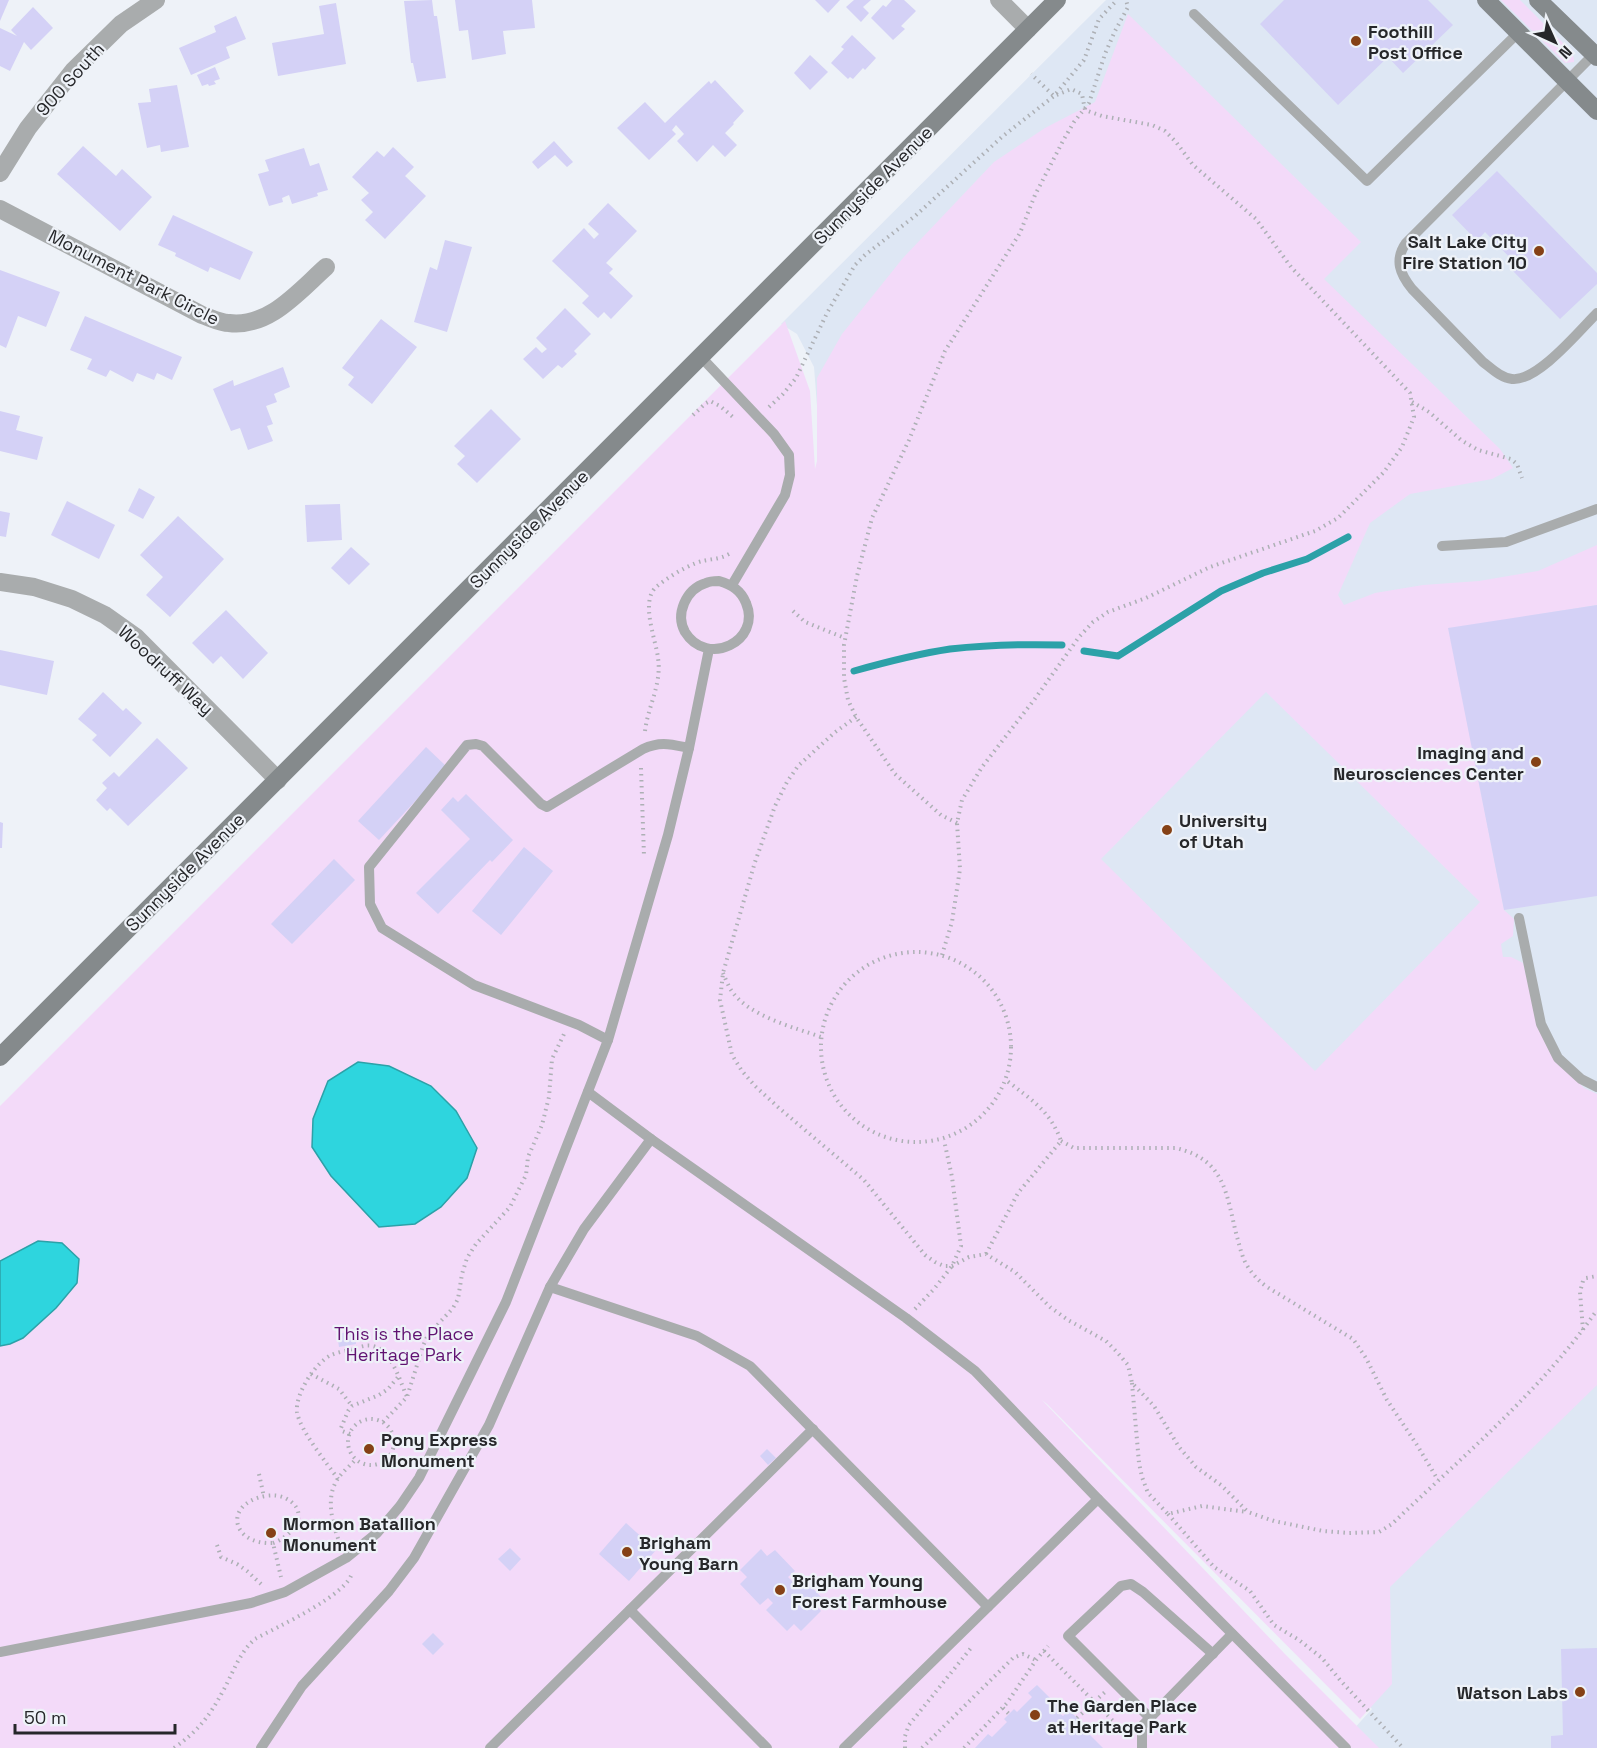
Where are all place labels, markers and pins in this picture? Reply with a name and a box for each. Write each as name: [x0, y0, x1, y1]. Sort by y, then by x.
place label: Foothill Post Office: [1368, 20, 1463, 64]
marker: Foothill Post Office: [1349, 34, 1363, 48]
place label: Salt Lake City Fire Station 10: [1402, 230, 1527, 274]
marker: Salt Lake City Fire Station 10: [1532, 244, 1546, 258]
place label: Imaging and Neurosciences Center: [1333, 741, 1524, 785]
marker: Imaging and Neurosciences Center: [1529, 755, 1543, 769]
place label: University of Utah: [1179, 809, 1267, 853]
marker: University of Utah: [1160, 823, 1174, 837]
place label: Pony Express Monument: [381, 1428, 497, 1472]
marker: Pony Express Monument: [362, 1442, 376, 1456]
place label: Mormon Batallion Monument: [283, 1512, 436, 1556]
marker: Mormon Batallion Monument: [264, 1526, 278, 1540]
place label: Brigham Young Barn: [639, 1531, 738, 1575]
marker: Brigham Young Barn: [620, 1545, 634, 1559]
place label: Brigham Young Forest Farmhouse: [792, 1569, 947, 1613]
marker: Brigham Young Forest Farmhouse: [773, 1583, 787, 1597]
place label: Watson Labs: [1457, 1681, 1568, 1704]
marker: Watson Labs: [1573, 1685, 1587, 1699]
place label: The Garden Place at Heritage Park: [1047, 1694, 1197, 1738]
marker: The Garden Place at Heritage Park: [1028, 1708, 1042, 1722]

